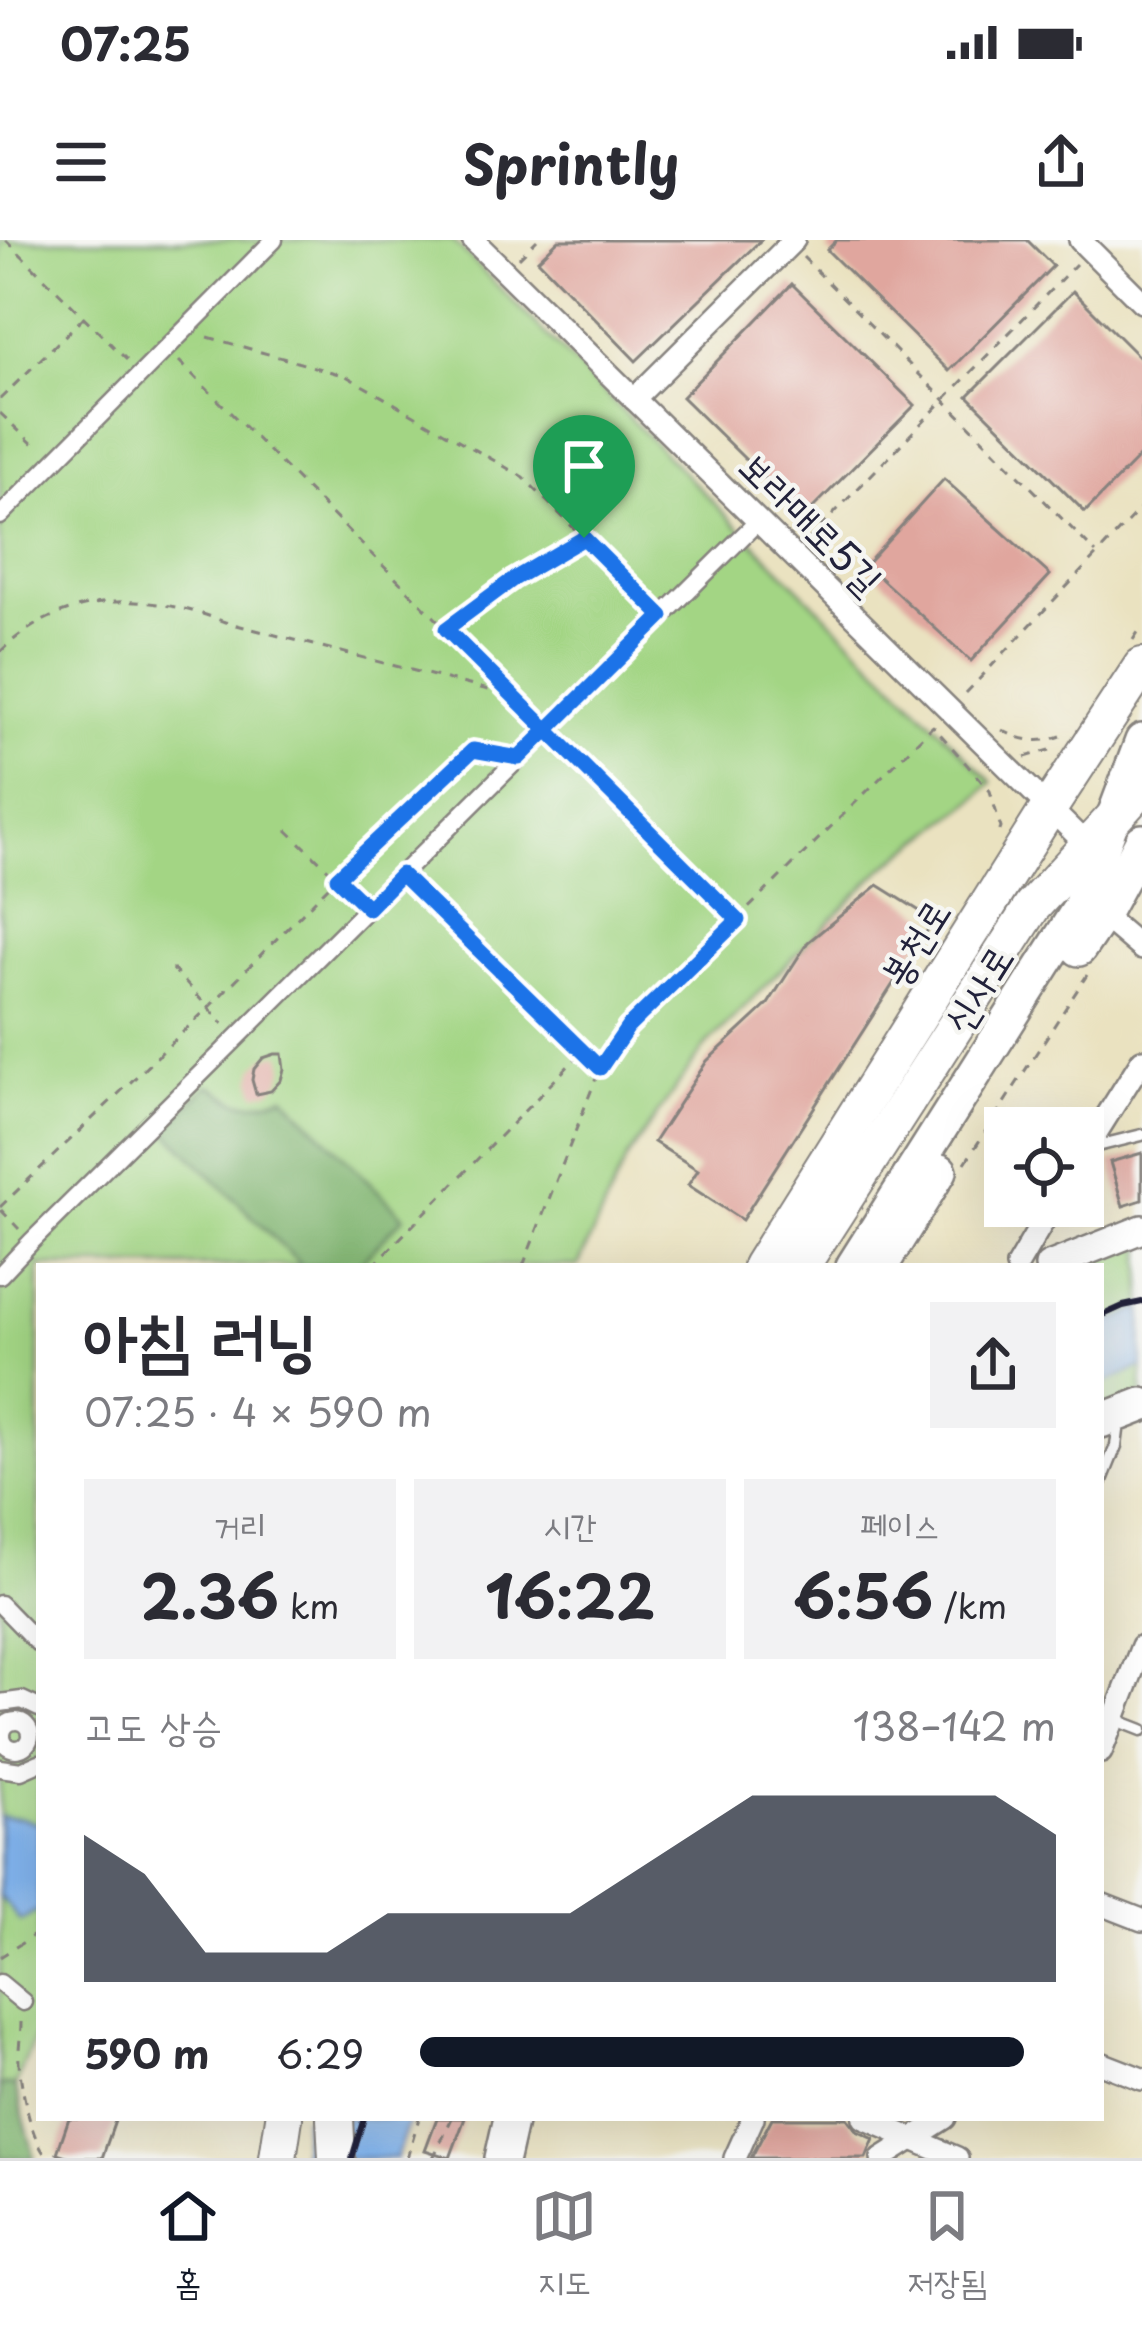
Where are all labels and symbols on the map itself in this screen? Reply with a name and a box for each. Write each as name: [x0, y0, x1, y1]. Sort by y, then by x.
pin: [533, 415, 635, 538]
street label: 보라매로5길: [728, 436, 898, 606]
street label: 봉천로: [863, 886, 963, 997]
street label: 신사로: [926, 932, 1026, 1043]

